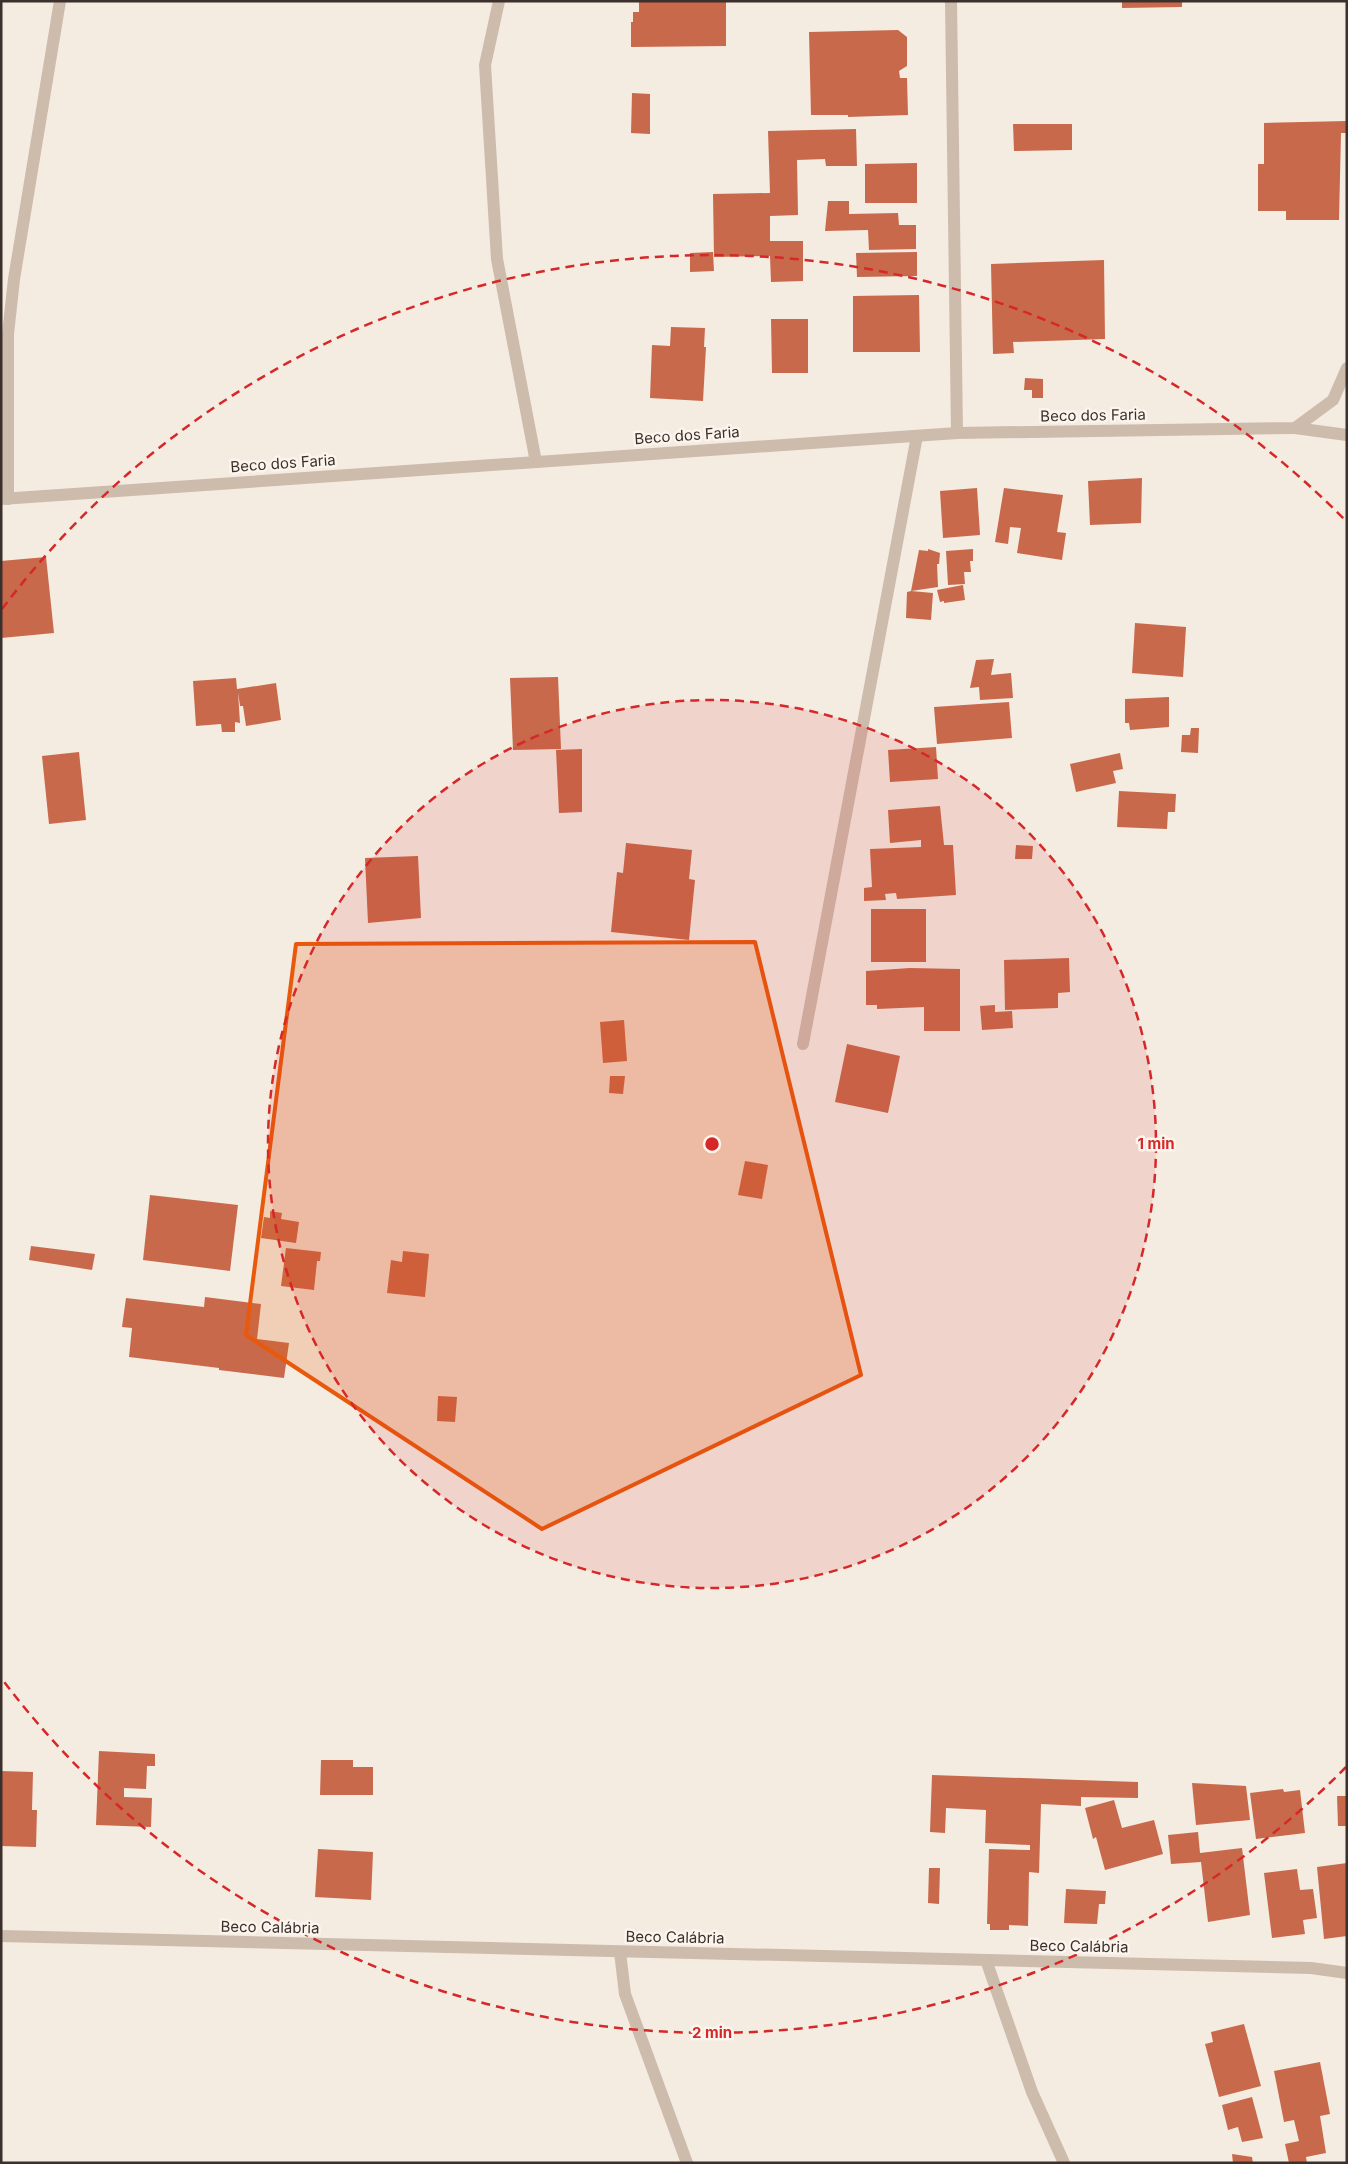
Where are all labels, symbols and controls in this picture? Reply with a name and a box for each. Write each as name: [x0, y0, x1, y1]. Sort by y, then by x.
street label: Beco dos Faria: [1040, 405, 1146, 425]
street label: Beco dos Faria: [634, 422, 740, 448]
street label: Beco dos Faria: [230, 450, 336, 476]
text: 1 min: [1137, 1134, 1175, 1153]
centre of rings: [703, 1135, 721, 1153]
street label: Beco Calábria: [220, 1917, 320, 1937]
street label: Beco Calábria: [625, 1927, 725, 1947]
street label: Beco Calábria: [1029, 1936, 1129, 1956]
text: 2 min: [692, 2023, 732, 2042]

